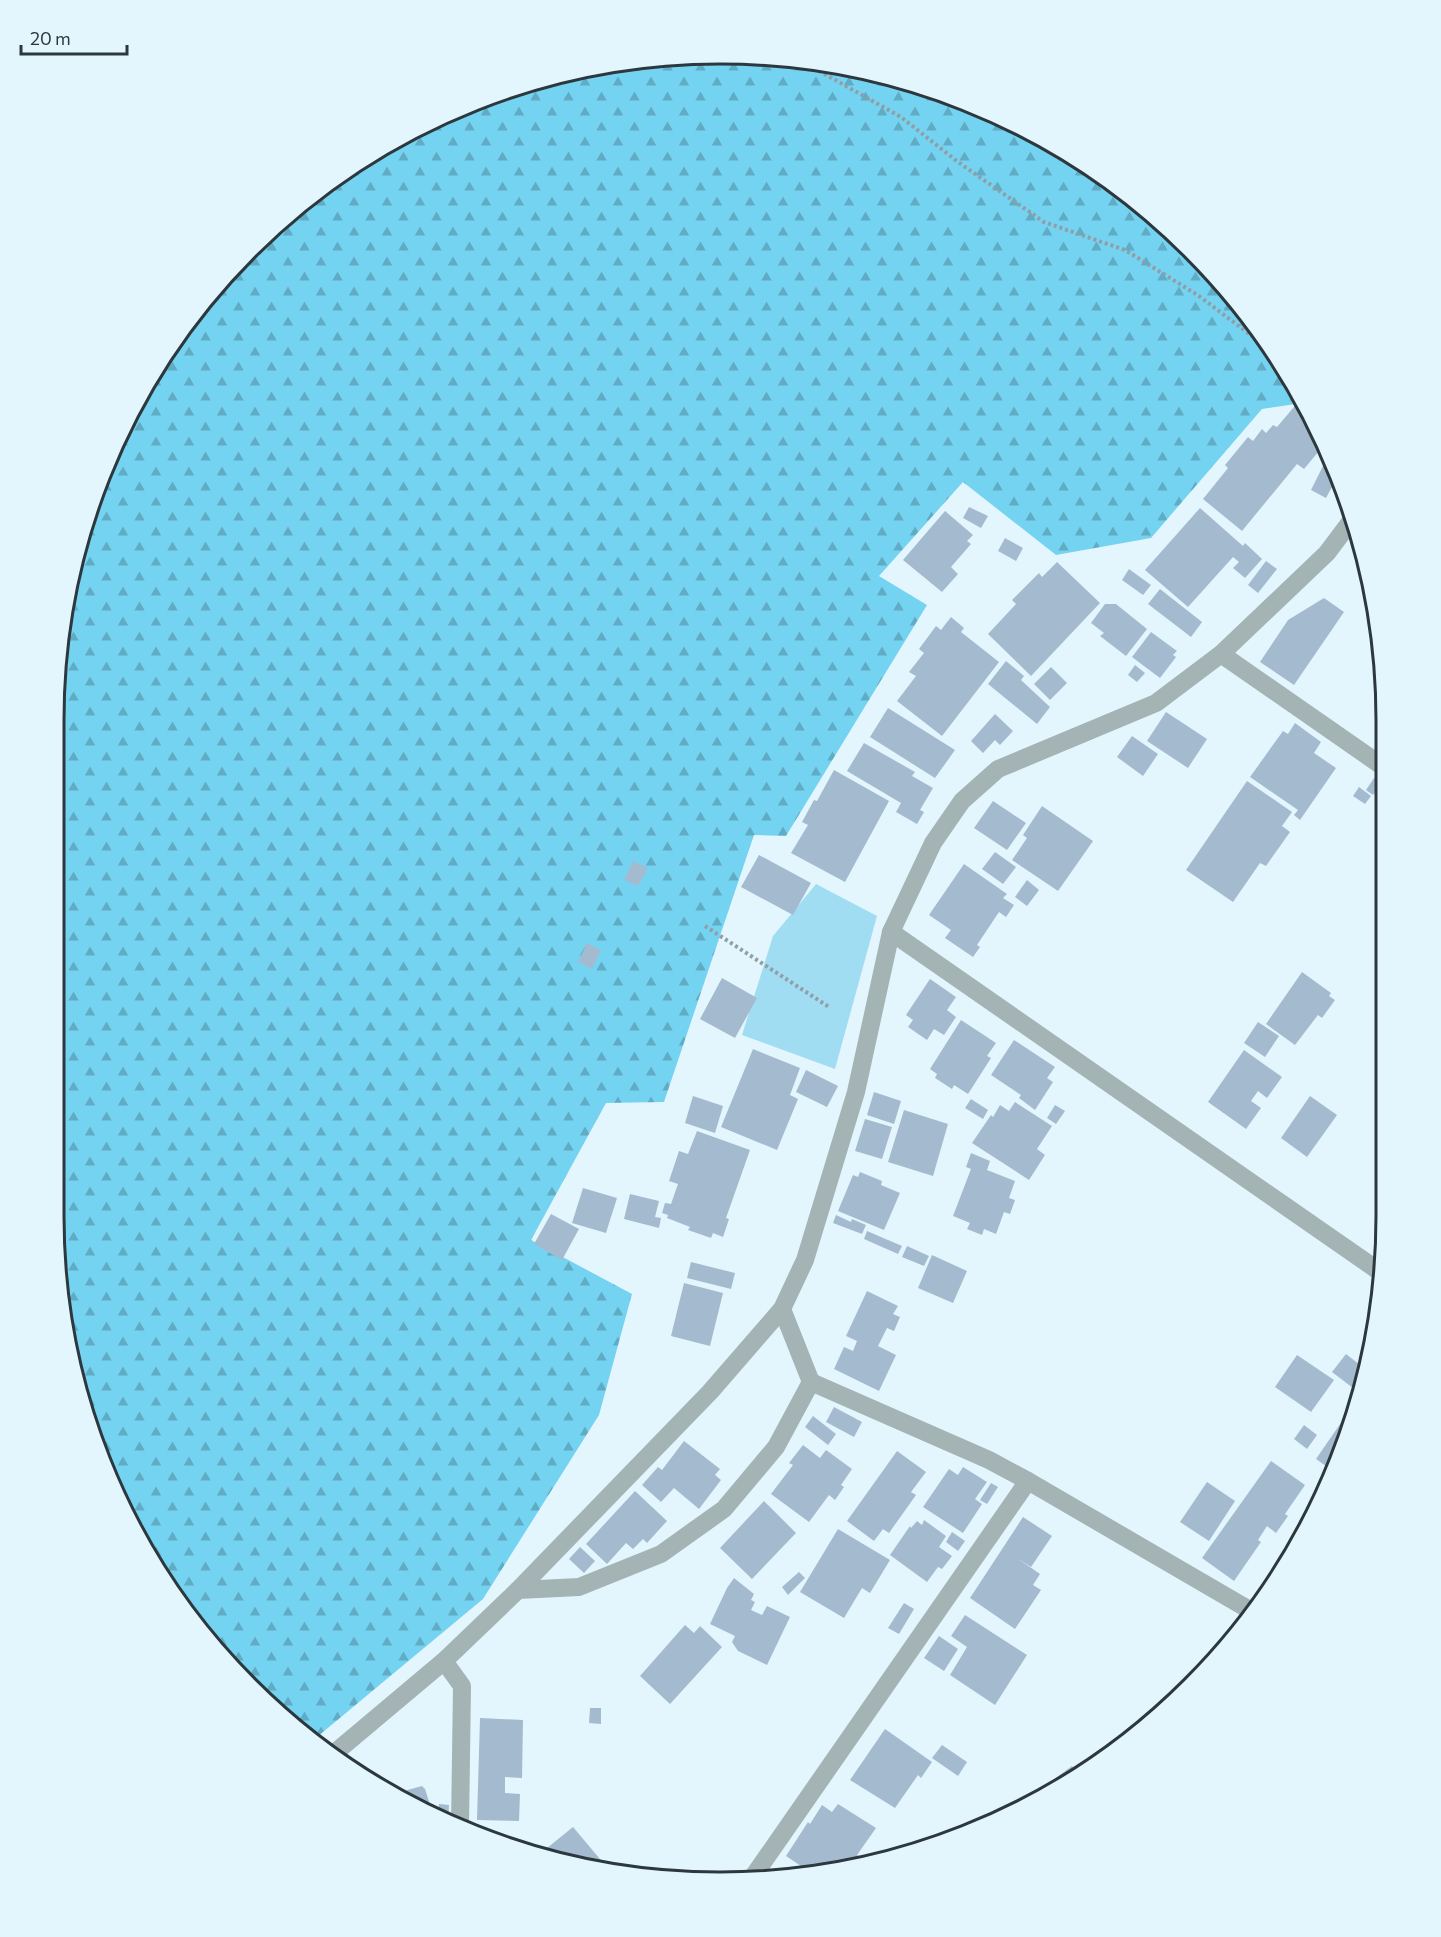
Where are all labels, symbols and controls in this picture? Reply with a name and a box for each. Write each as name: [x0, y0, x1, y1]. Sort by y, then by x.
scale bar: [21, 18, 128, 56]
text: 20 m: [30, 27, 71, 49]

